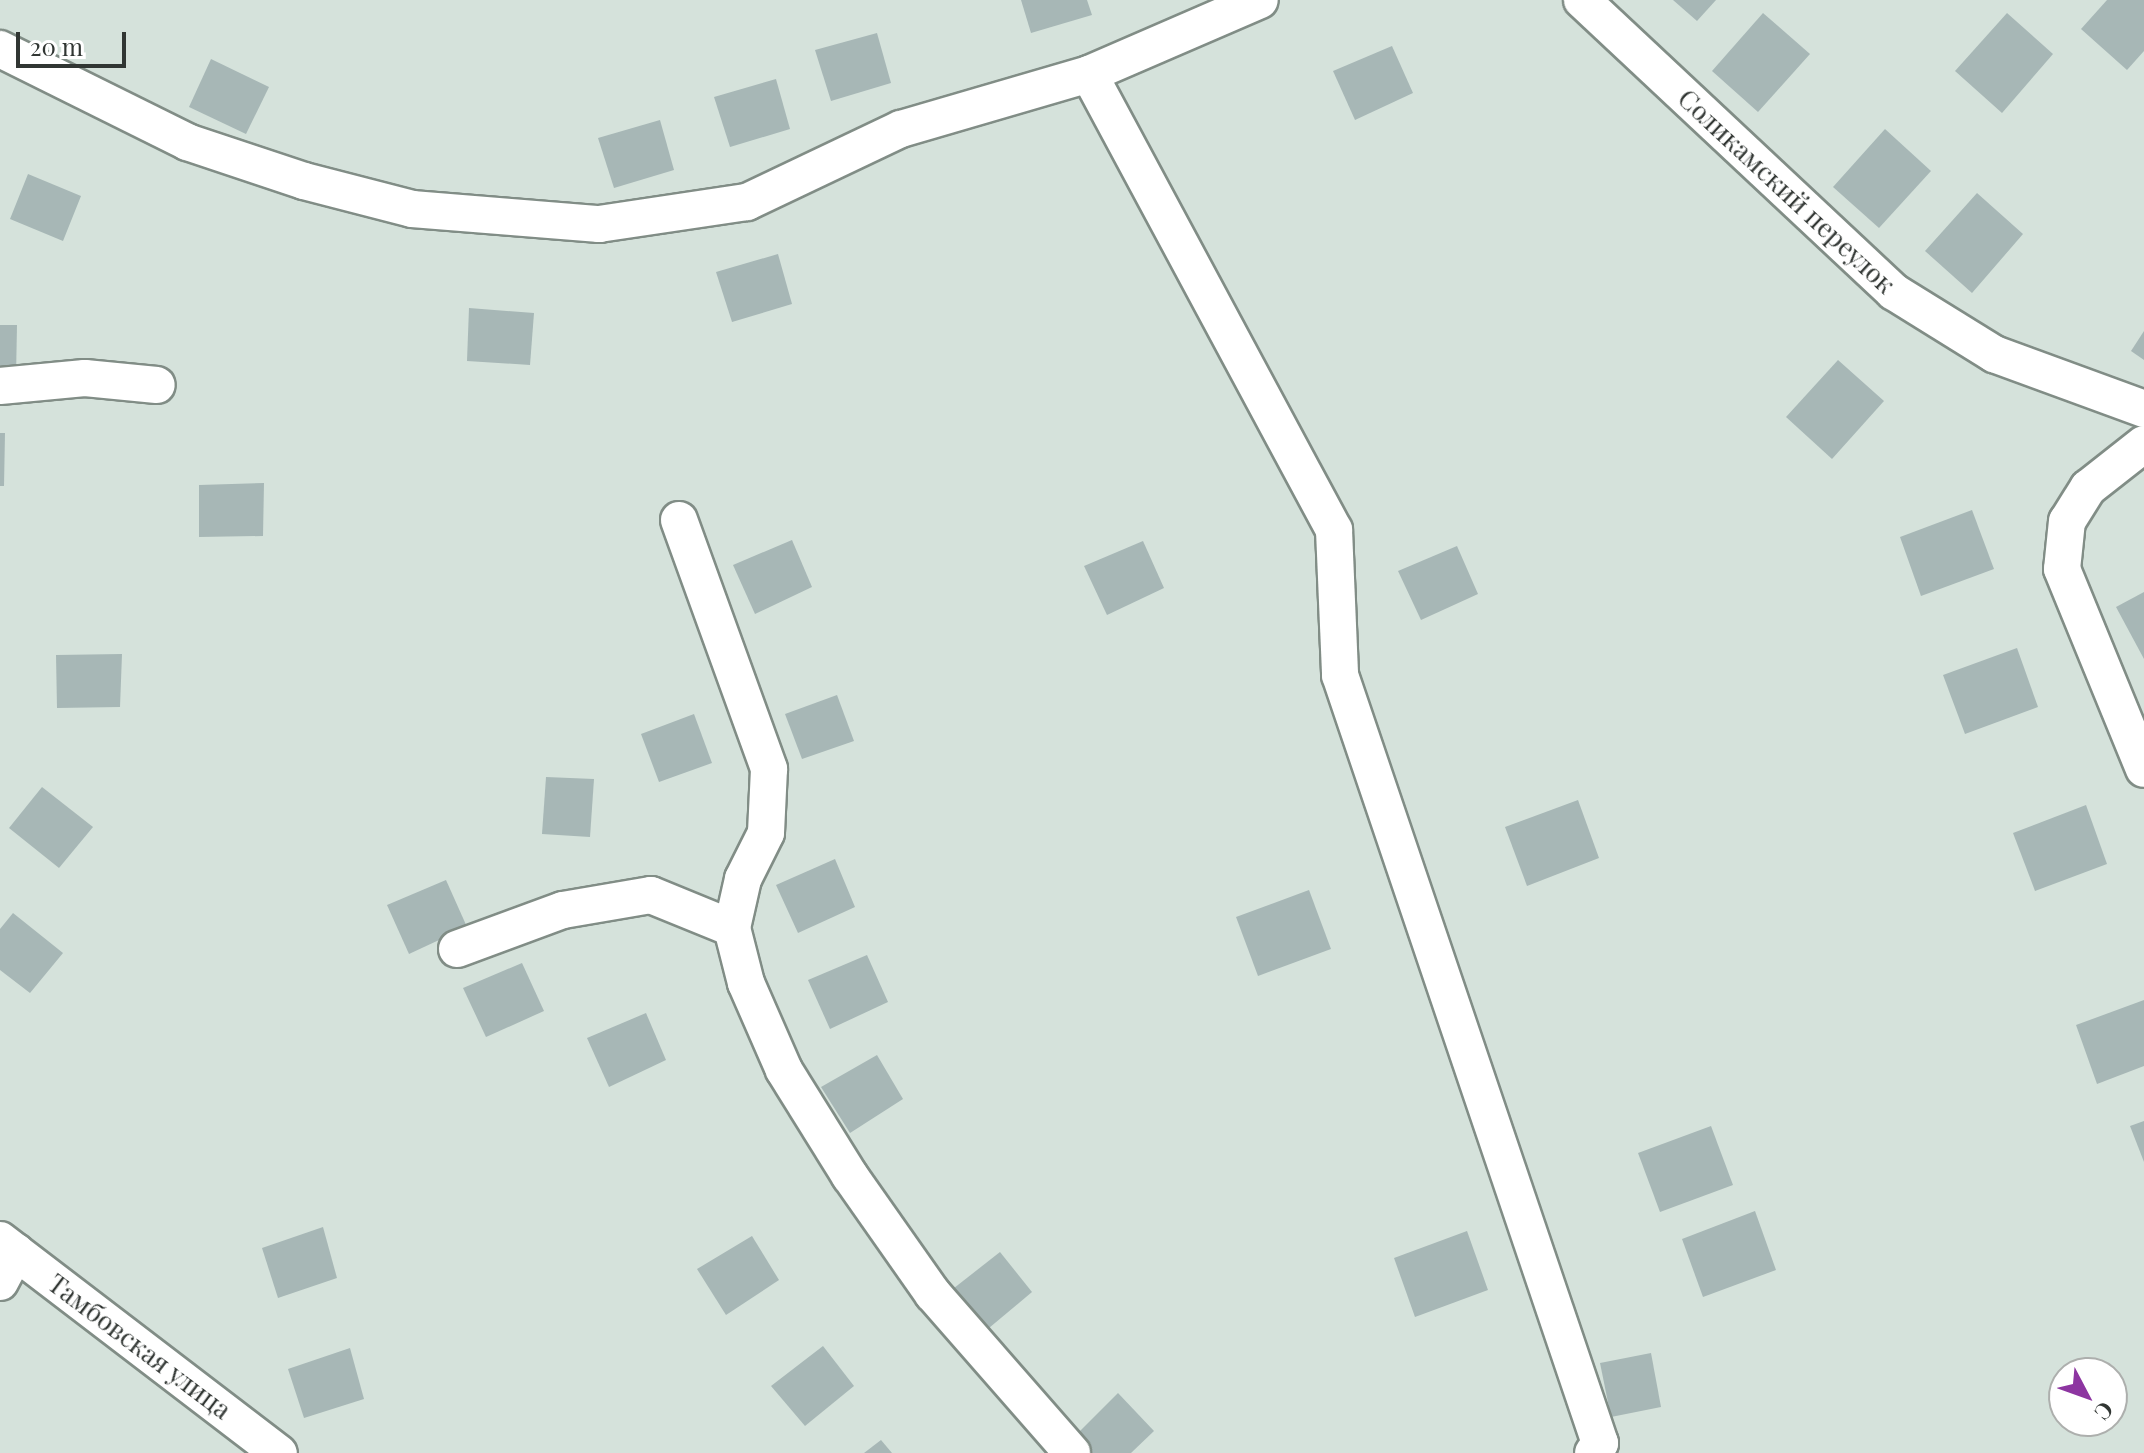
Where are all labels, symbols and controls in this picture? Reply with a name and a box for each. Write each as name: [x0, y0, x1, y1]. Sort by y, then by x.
scale bar: [20, 16, 130, 66]
text: 20 m: [30, 30, 83, 62]
street label: Соликамский переулок: [1672, 82, 1902, 300]
street label: Тамбовская улица: [42, 1267, 238, 1425]
north arrow: [2048, 1357, 2128, 1437]
text: С: [2088, 1396, 2121, 1427]

